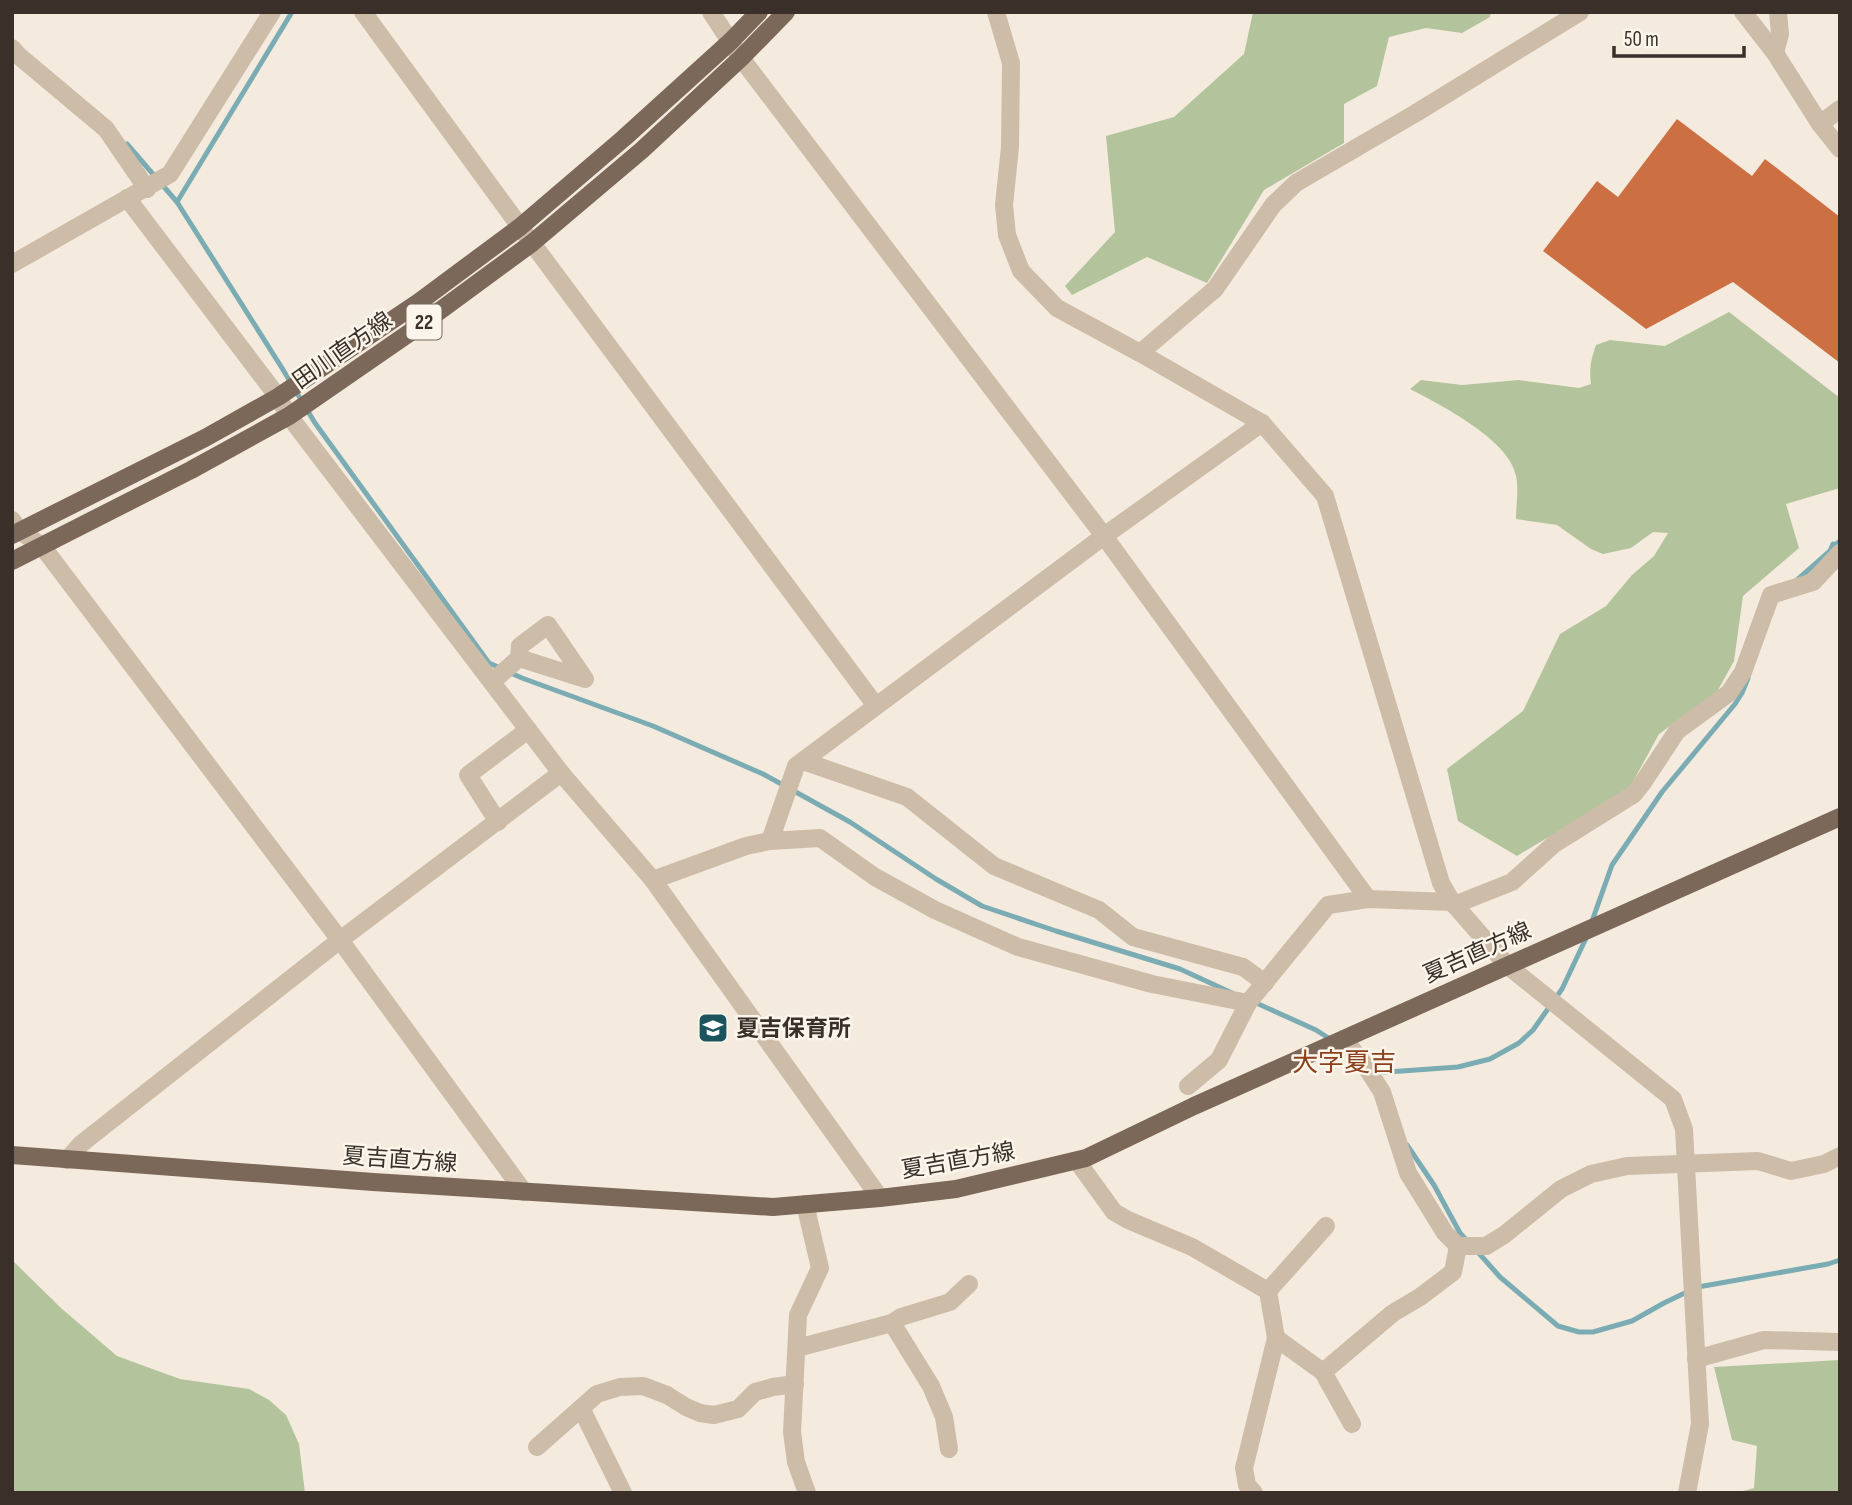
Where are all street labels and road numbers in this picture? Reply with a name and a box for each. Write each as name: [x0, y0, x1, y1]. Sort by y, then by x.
road number: 22: [406, 304, 442, 340]
street label: 田川直方線: [287, 306, 398, 395]
street label: 夏吉直方線: [1419, 917, 1536, 989]
street label: 夏吉直方線: [899, 1137, 1017, 1185]
street label: 夏吉直方線: [342, 1142, 458, 1178]

